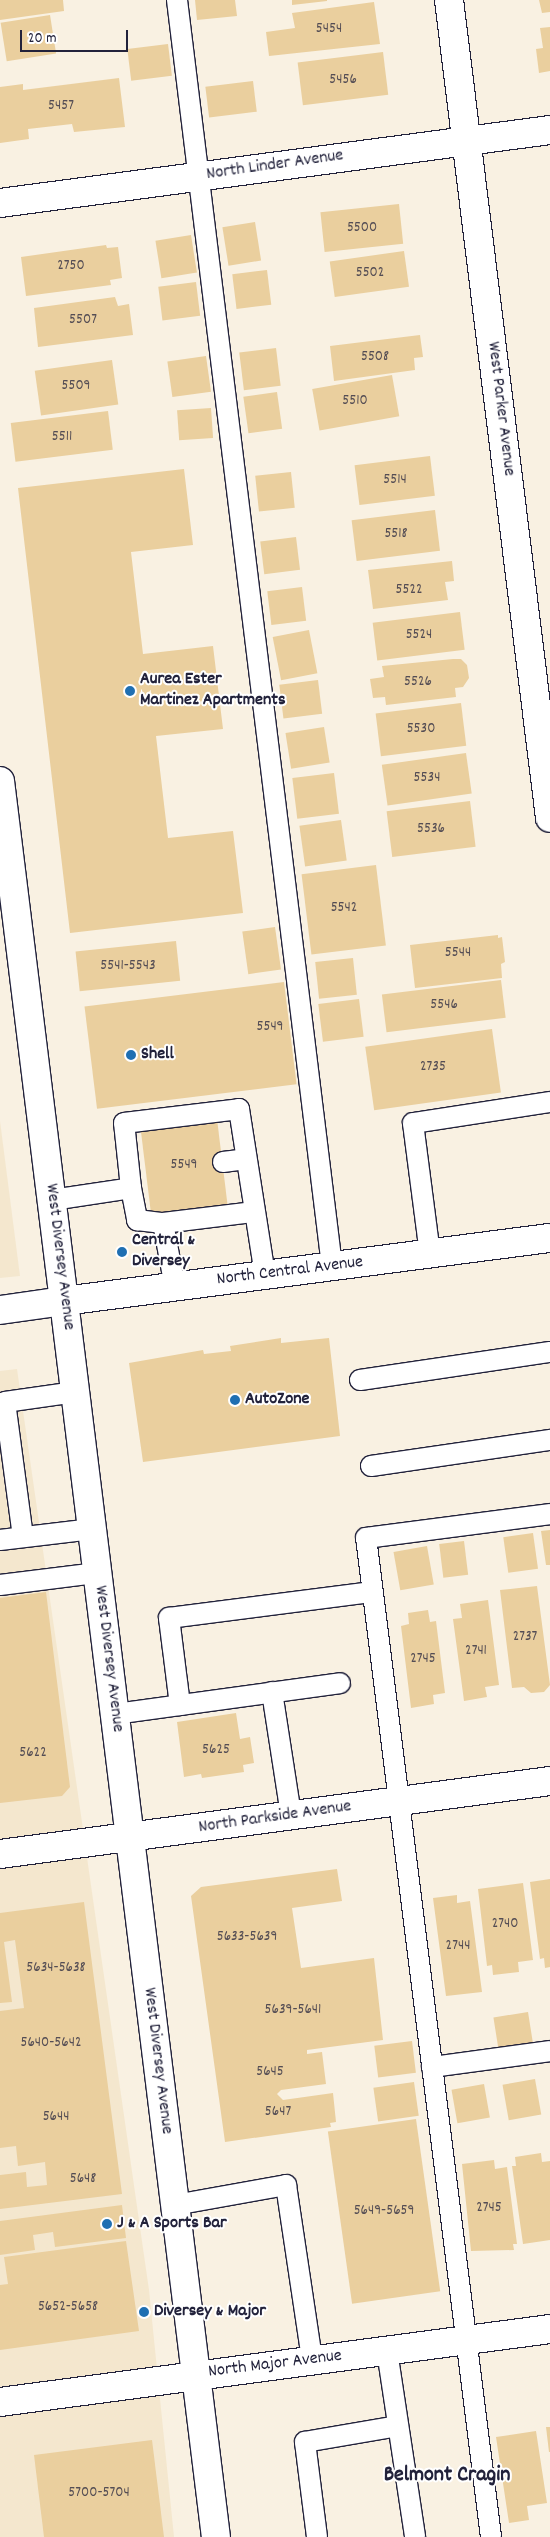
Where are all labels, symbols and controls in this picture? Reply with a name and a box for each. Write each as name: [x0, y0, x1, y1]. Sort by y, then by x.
scale bar: [22, 20, 130, 52]
house number: 5454: [316, 21, 342, 39]
text: 20 m: [28, 28, 56, 50]
house number: 5456: [329, 72, 357, 90]
house number: 5457: [48, 98, 74, 116]
street label: North Linder Avenue: [205, 146, 345, 186]
house number: 5500: [347, 220, 377, 238]
house number: 2750: [57, 258, 85, 276]
house number: 5502: [356, 265, 384, 283]
house number: 5507: [69, 312, 97, 330]
street label: West Parker Avenue: [481, 341, 519, 477]
house number: 5508: [361, 349, 389, 367]
house number: 5509: [62, 378, 90, 396]
house number: 5510: [342, 393, 368, 411]
house number: 5511: [52, 429, 72, 447]
house number: 5514: [383, 472, 407, 490]
house number: 5518: [384, 526, 408, 544]
house number: 5522: [396, 582, 422, 600]
house number: 5524: [406, 627, 432, 645]
place label: Aurea Ester Martinez Apartments: [140, 670, 286, 712]
house number: 5526: [404, 674, 432, 692]
marker: Aurea Ester Martinez Apartments: [124, 685, 136, 697]
house number: 5530: [407, 721, 435, 739]
house number: 5534: [414, 770, 440, 788]
house number: 5536: [417, 821, 445, 839]
house number: 5542: [331, 900, 357, 918]
house number: 5544: [445, 945, 471, 963]
house number: 5541-5543: [100, 958, 156, 976]
house number: 5546: [430, 997, 458, 1015]
house number: 5549: [257, 1019, 283, 1037]
place label: Shell: [141, 1044, 174, 1066]
marker: Shell: [125, 1049, 137, 1061]
house number: 2735: [420, 1059, 446, 1077]
house number: 5549: [171, 1157, 197, 1175]
street label: West Diversey Avenue: [39, 1183, 79, 1331]
place label: Central & Diversey: [132, 1231, 195, 1274]
marker: Central & Diversey: [116, 1246, 128, 1258]
street label: North Central Avenue: [216, 1252, 364, 1292]
place label: AutoZone: [245, 1389, 309, 1411]
marker: AutoZone: [229, 1394, 241, 1406]
street label: West Diversey Avenue: [88, 1585, 128, 1733]
house number: 2737: [513, 1629, 537, 1647]
house number: 2741: [465, 1643, 487, 1661]
house number: 2745: [410, 1651, 436, 1669]
house number: 5625: [202, 1742, 230, 1760]
house number: 5622: [19, 1745, 47, 1763]
street label: North Parkside Avenue: [197, 1797, 353, 1839]
house number: 2740: [492, 1916, 518, 1934]
house number: 5633-5639: [217, 1929, 277, 1947]
house number: 2744: [446, 1938, 470, 1956]
house number: 5634-5638: [26, 1960, 86, 1978]
street label: West Diversey Avenue: [137, 1987, 177, 2135]
house number: 5639-5641: [265, 2002, 321, 2020]
house number: 5640-5642: [21, 2035, 81, 2053]
house number: 5645: [256, 2064, 284, 2082]
house number: 5647: [265, 2104, 291, 2122]
house number: 5644: [43, 2109, 69, 2127]
house number: 5648: [70, 2171, 96, 2189]
house number: 2745: [476, 2200, 502, 2218]
house number: 5649-5659: [354, 2203, 414, 2221]
place label: J & A Sports Bar: [117, 2213, 227, 2235]
marker: J & A Sports Bar: [101, 2218, 113, 2230]
house number: 5652-5658: [38, 2299, 98, 2317]
place label: Diversey & Major: [154, 2301, 266, 2323]
marker: Diversey & Major: [138, 2306, 150, 2318]
street label: North Major Avenue: [207, 2346, 343, 2384]
district label: Belmont Cragin: [384, 2463, 510, 2489]
house number: 5700-5704: [68, 2485, 130, 2503]

